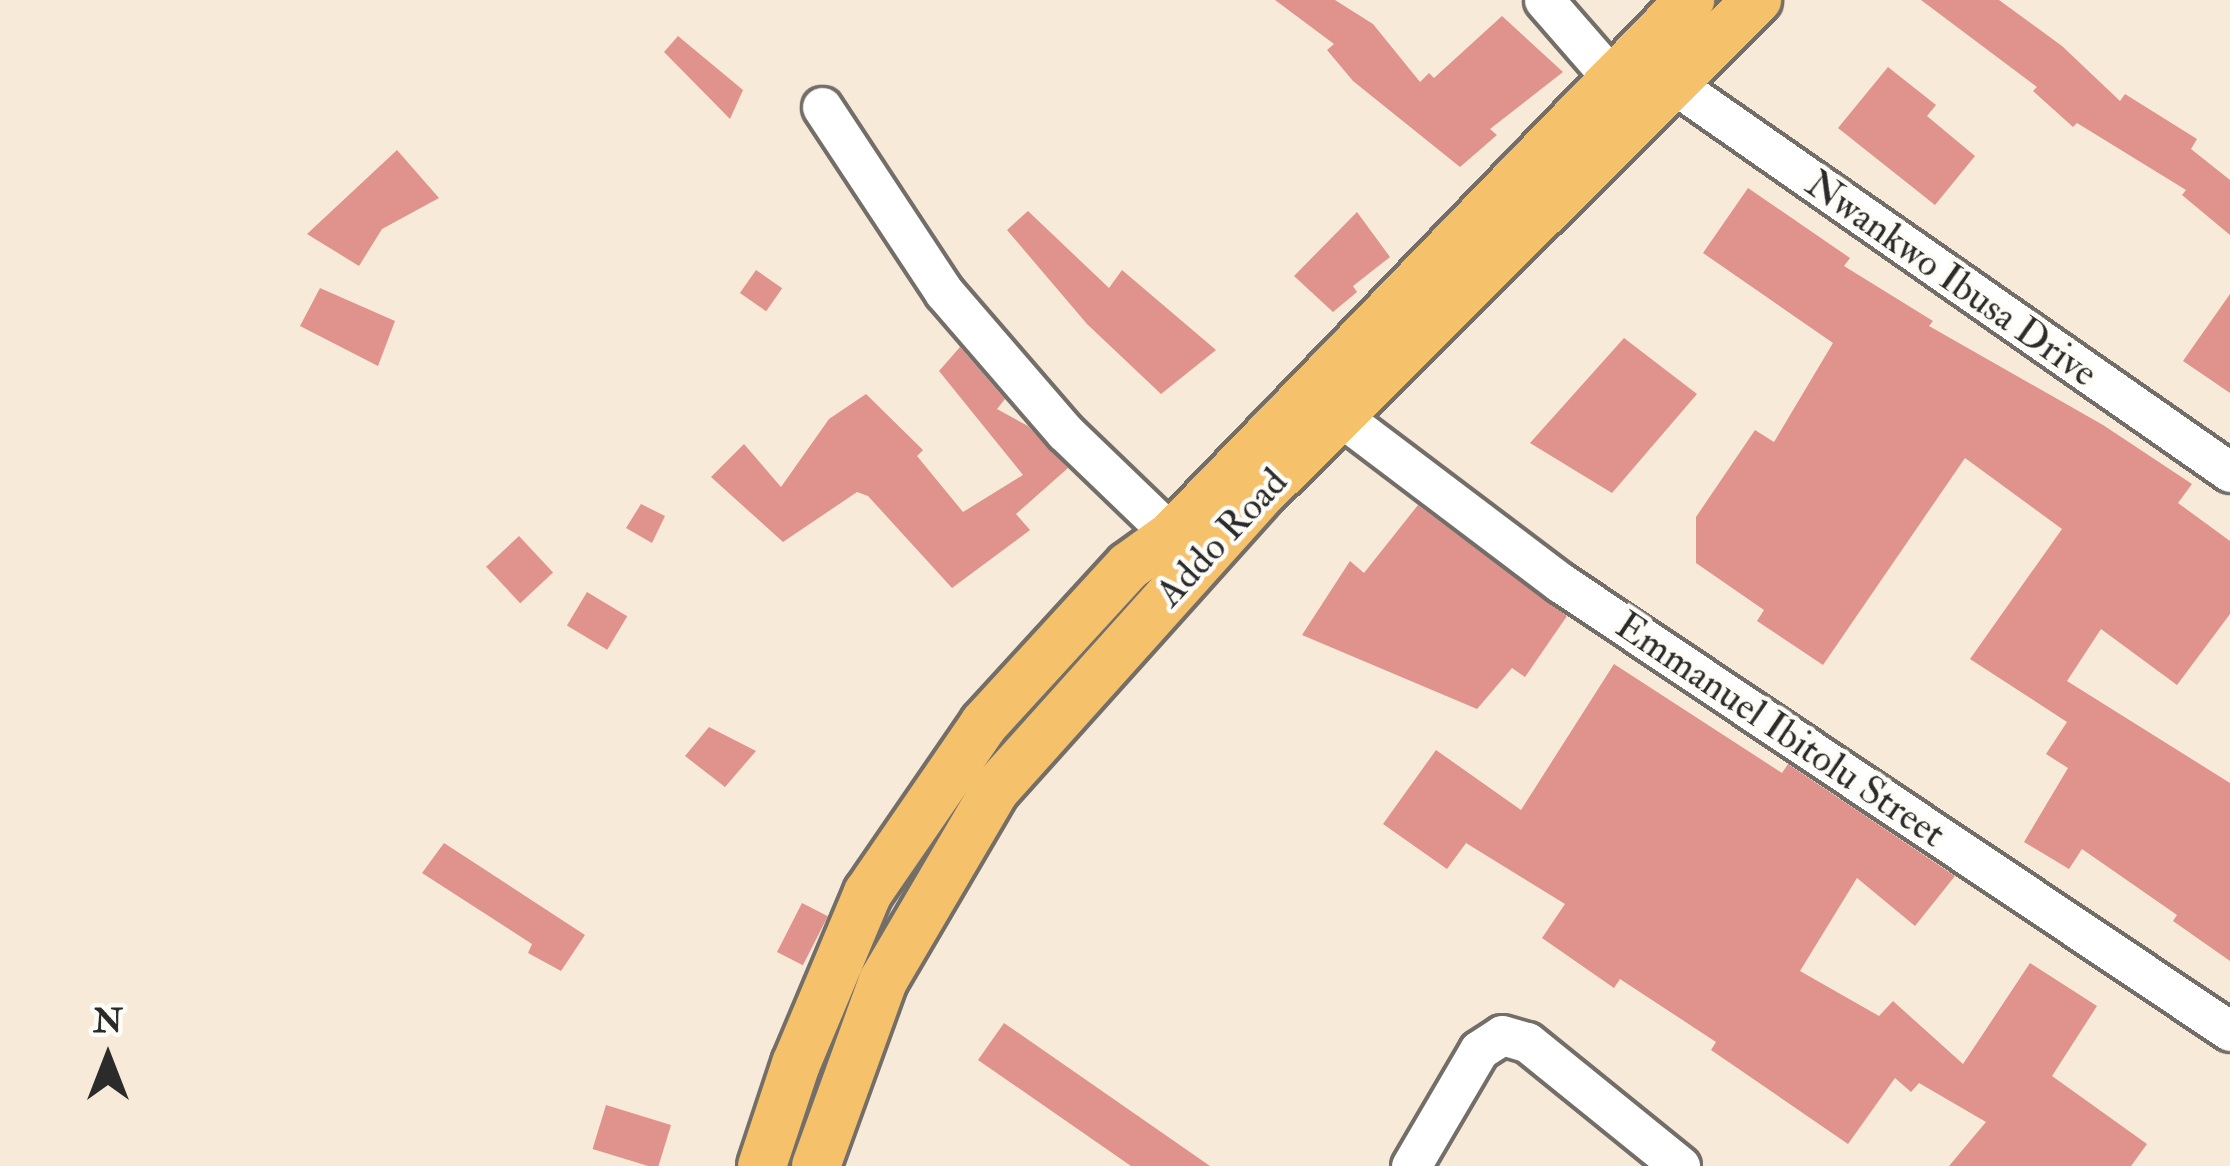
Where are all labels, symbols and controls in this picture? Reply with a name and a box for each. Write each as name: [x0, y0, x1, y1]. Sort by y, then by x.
street label: Nwankwo Ibusa Drive: [1796, 161, 2106, 397]
street label: Addo Road: [1146, 459, 1298, 617]
street label: Emmanuel Ibitolu Street: [1606, 602, 1954, 858]
north arrow: [48, 998, 168, 1118]
text: N: [93, 1001, 123, 1042]

